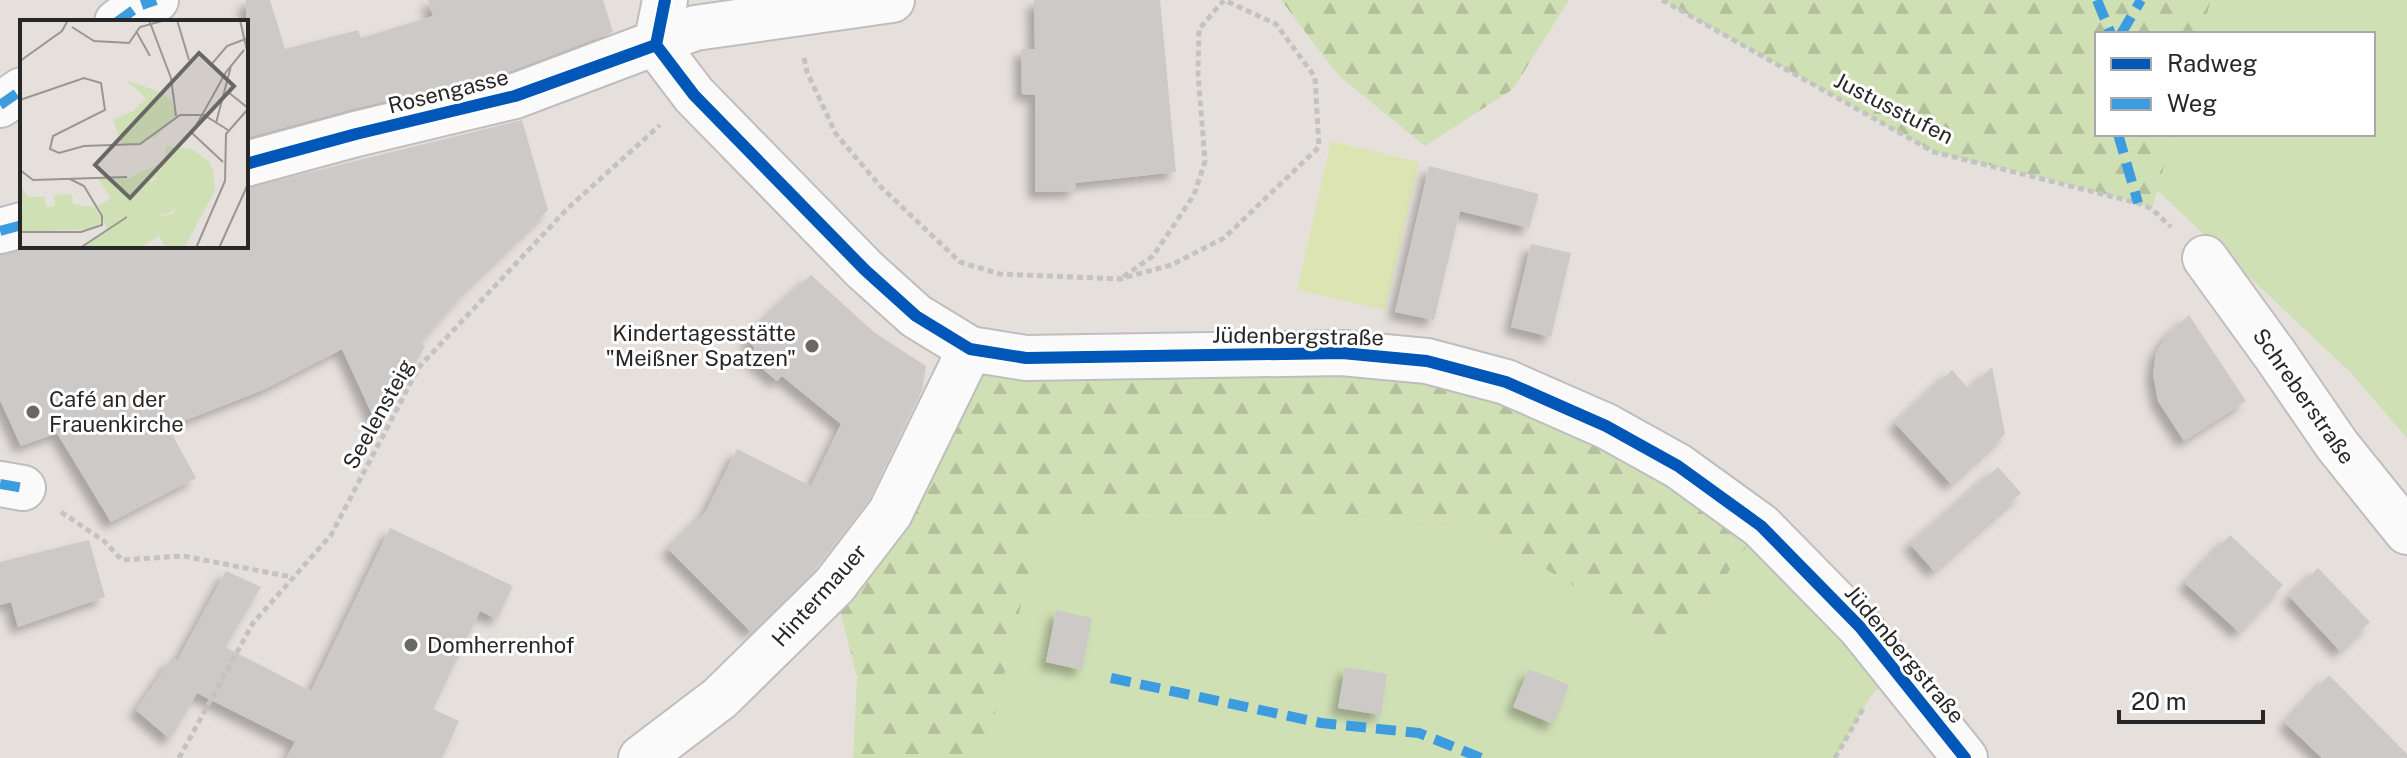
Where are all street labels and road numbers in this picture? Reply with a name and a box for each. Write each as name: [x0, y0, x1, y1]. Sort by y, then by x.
street label: Rosengasse: [385, 63, 511, 119]
street label: Justusstufen: [1830, 67, 1958, 149]
street label: Jüdenbergstraße: [1212, 322, 1384, 350]
street label: Schreberstraße: [2248, 323, 2360, 469]
street label: Seelensteig: [337, 355, 419, 473]
street label: Hintermauer: [766, 538, 872, 652]
street label: Jüdenbergstraße: [1840, 580, 1970, 728]

